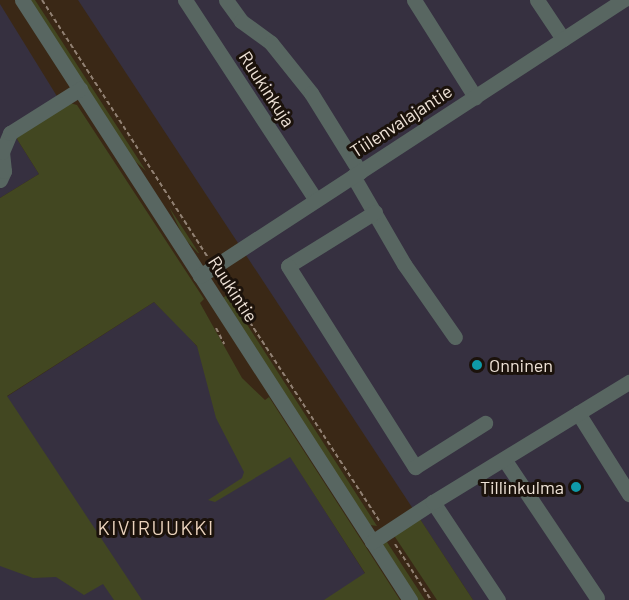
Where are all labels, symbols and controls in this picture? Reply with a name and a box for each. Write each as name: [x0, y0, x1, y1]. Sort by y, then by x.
street label: Ruukinkuja: [235, 47, 299, 131]
street label: Tiilenvalajantie: [346, 80, 456, 162]
street label: Ruukintie: [204, 252, 262, 326]
place label: Onninen: [489, 354, 553, 376]
marker: Onninen: [470, 358, 484, 372]
place label: Tillinkulma: [480, 476, 564, 498]
marker: Tillinkulma: [569, 480, 583, 494]
district label: KIVIRUUKKI: [97, 515, 215, 539]

